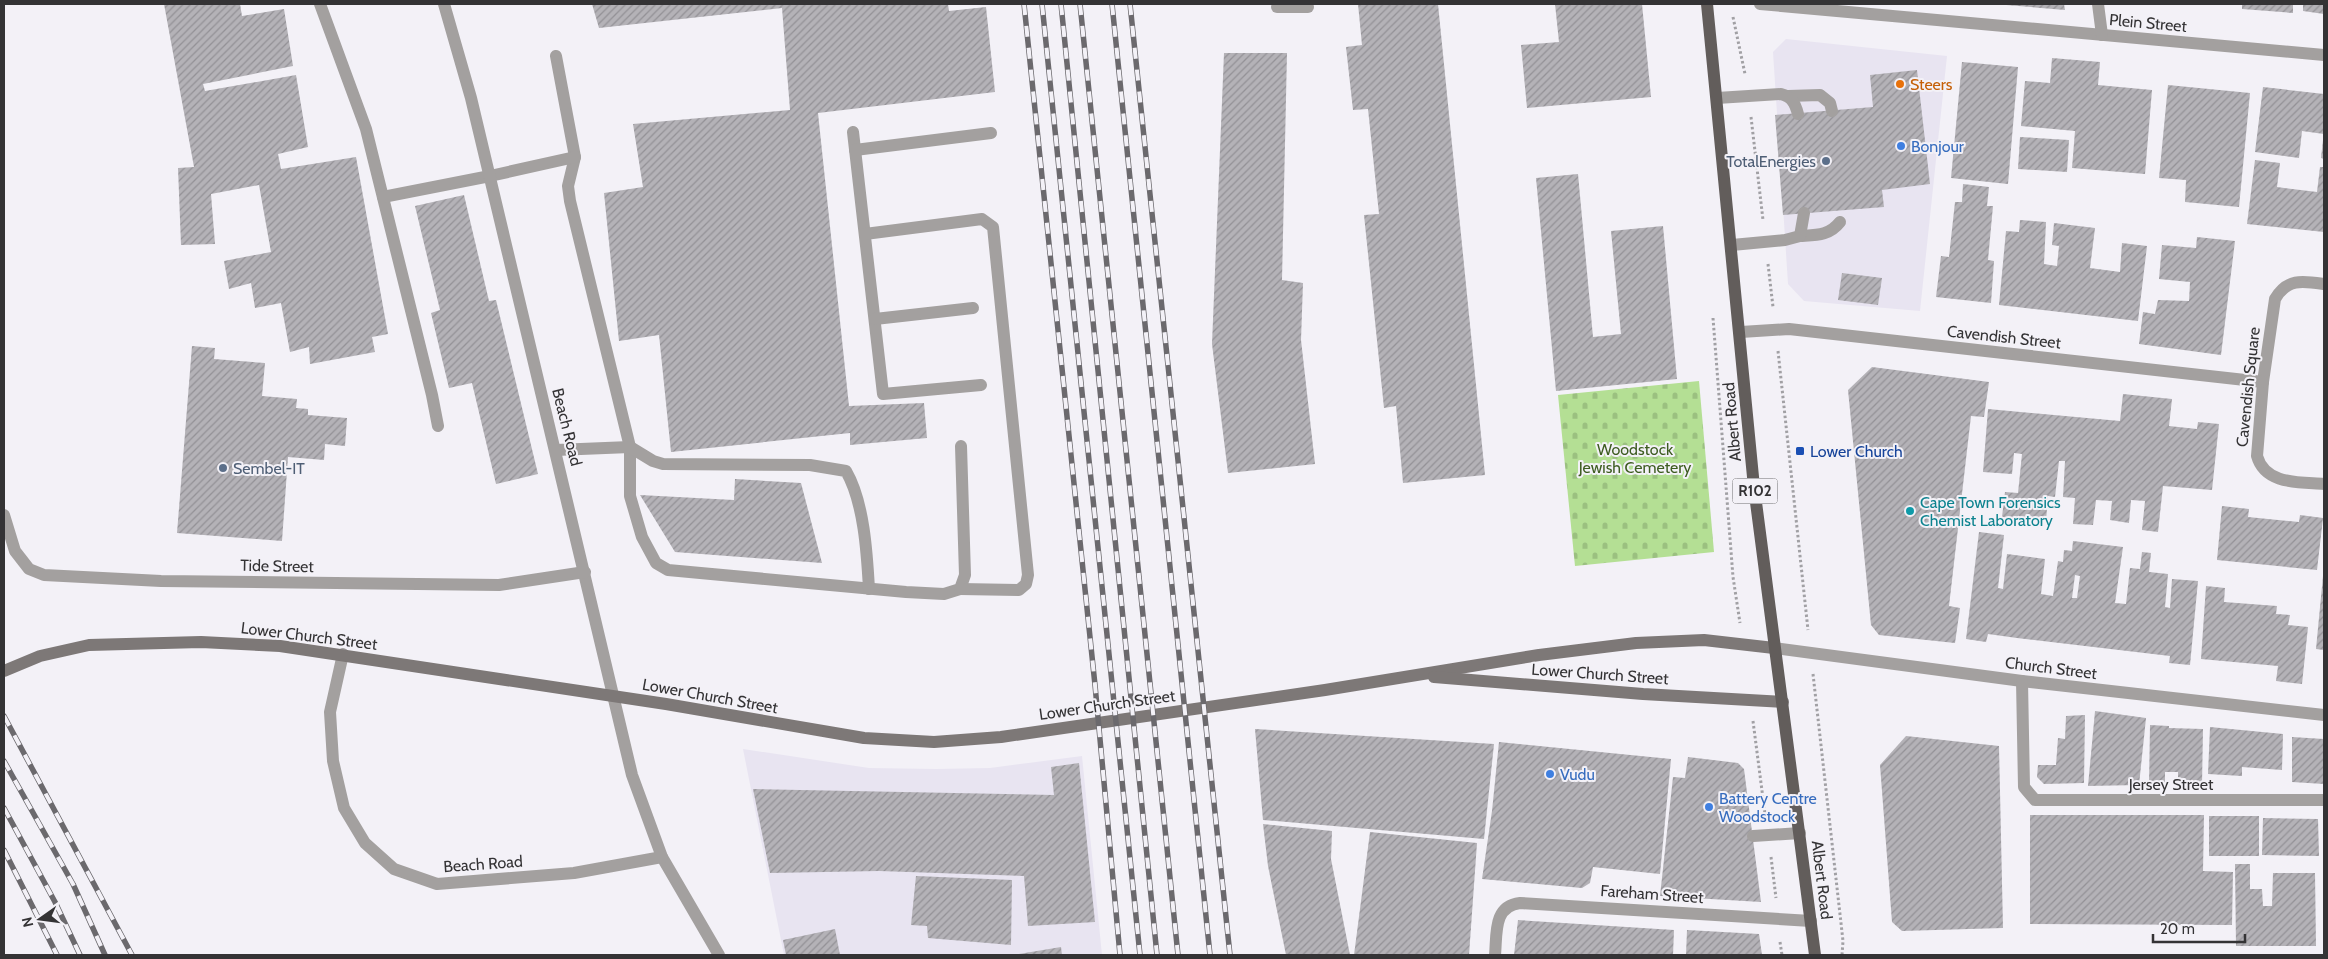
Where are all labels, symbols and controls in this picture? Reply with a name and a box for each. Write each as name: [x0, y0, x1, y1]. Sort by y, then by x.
street label: Plein Street: [2108, 10, 2188, 36]
place label: Steers: [1910, 75, 1953, 94]
marker: Steers: [1894, 78, 1906, 90]
place label: Bonjour: [1911, 137, 1965, 156]
marker: Bonjour: [1895, 140, 1907, 152]
place label: TotalEnergies: [1726, 152, 1816, 171]
marker: TotalEnergies: [1820, 155, 1832, 167]
street label: Cavendish Street: [1946, 322, 2062, 352]
street label: Cavendish Square: [2232, 326, 2264, 448]
street label: Albert Road: [1719, 382, 1745, 462]
street label: Beach Road: [548, 386, 586, 468]
park label: Woodstock Jewish Cemetery: [1578, 440, 1691, 477]
place label: Lower Church: [1810, 442, 1903, 461]
marker: Lower Church: [1794, 445, 1806, 457]
place label: Sembel-IT: [233, 459, 305, 478]
marker: Sembel-IT: [217, 462, 229, 474]
road number: R102: [1732, 478, 1778, 504]
place label: Cape Town Forensics Chemist Laboratory: [1920, 493, 2061, 530]
marker: Cape Town Forensics Chemist Laboratory: [1904, 505, 1916, 517]
street label: Tide Street: [240, 556, 315, 576]
street label: Lower Church Street: [240, 618, 379, 654]
street label: Church Street: [2004, 653, 2099, 683]
street label: Lower Church Street: [1531, 660, 1670, 688]
street label: Lower Church Street: [641, 675, 780, 717]
street label: Lower Church Street: [1038, 686, 1177, 724]
place label: Vudu: [1560, 765, 1595, 784]
marker: Vudu: [1544, 768, 1556, 780]
street label: Jersey Street: [2128, 775, 2214, 794]
place label: Battery Centre Woodstock: [1719, 789, 1817, 826]
marker: Battery Centre Woodstock: [1703, 801, 1715, 813]
street label: Albert Road: [1808, 839, 1836, 921]
street label: Beach Road: [443, 852, 523, 876]
street label: Fareham Street: [1600, 881, 1705, 907]
north arrow: [15, 894, 65, 944]
scale bar: [2153, 912, 2246, 944]
text: N: [17, 915, 37, 929]
text: 20 m: [2160, 920, 2195, 938]

